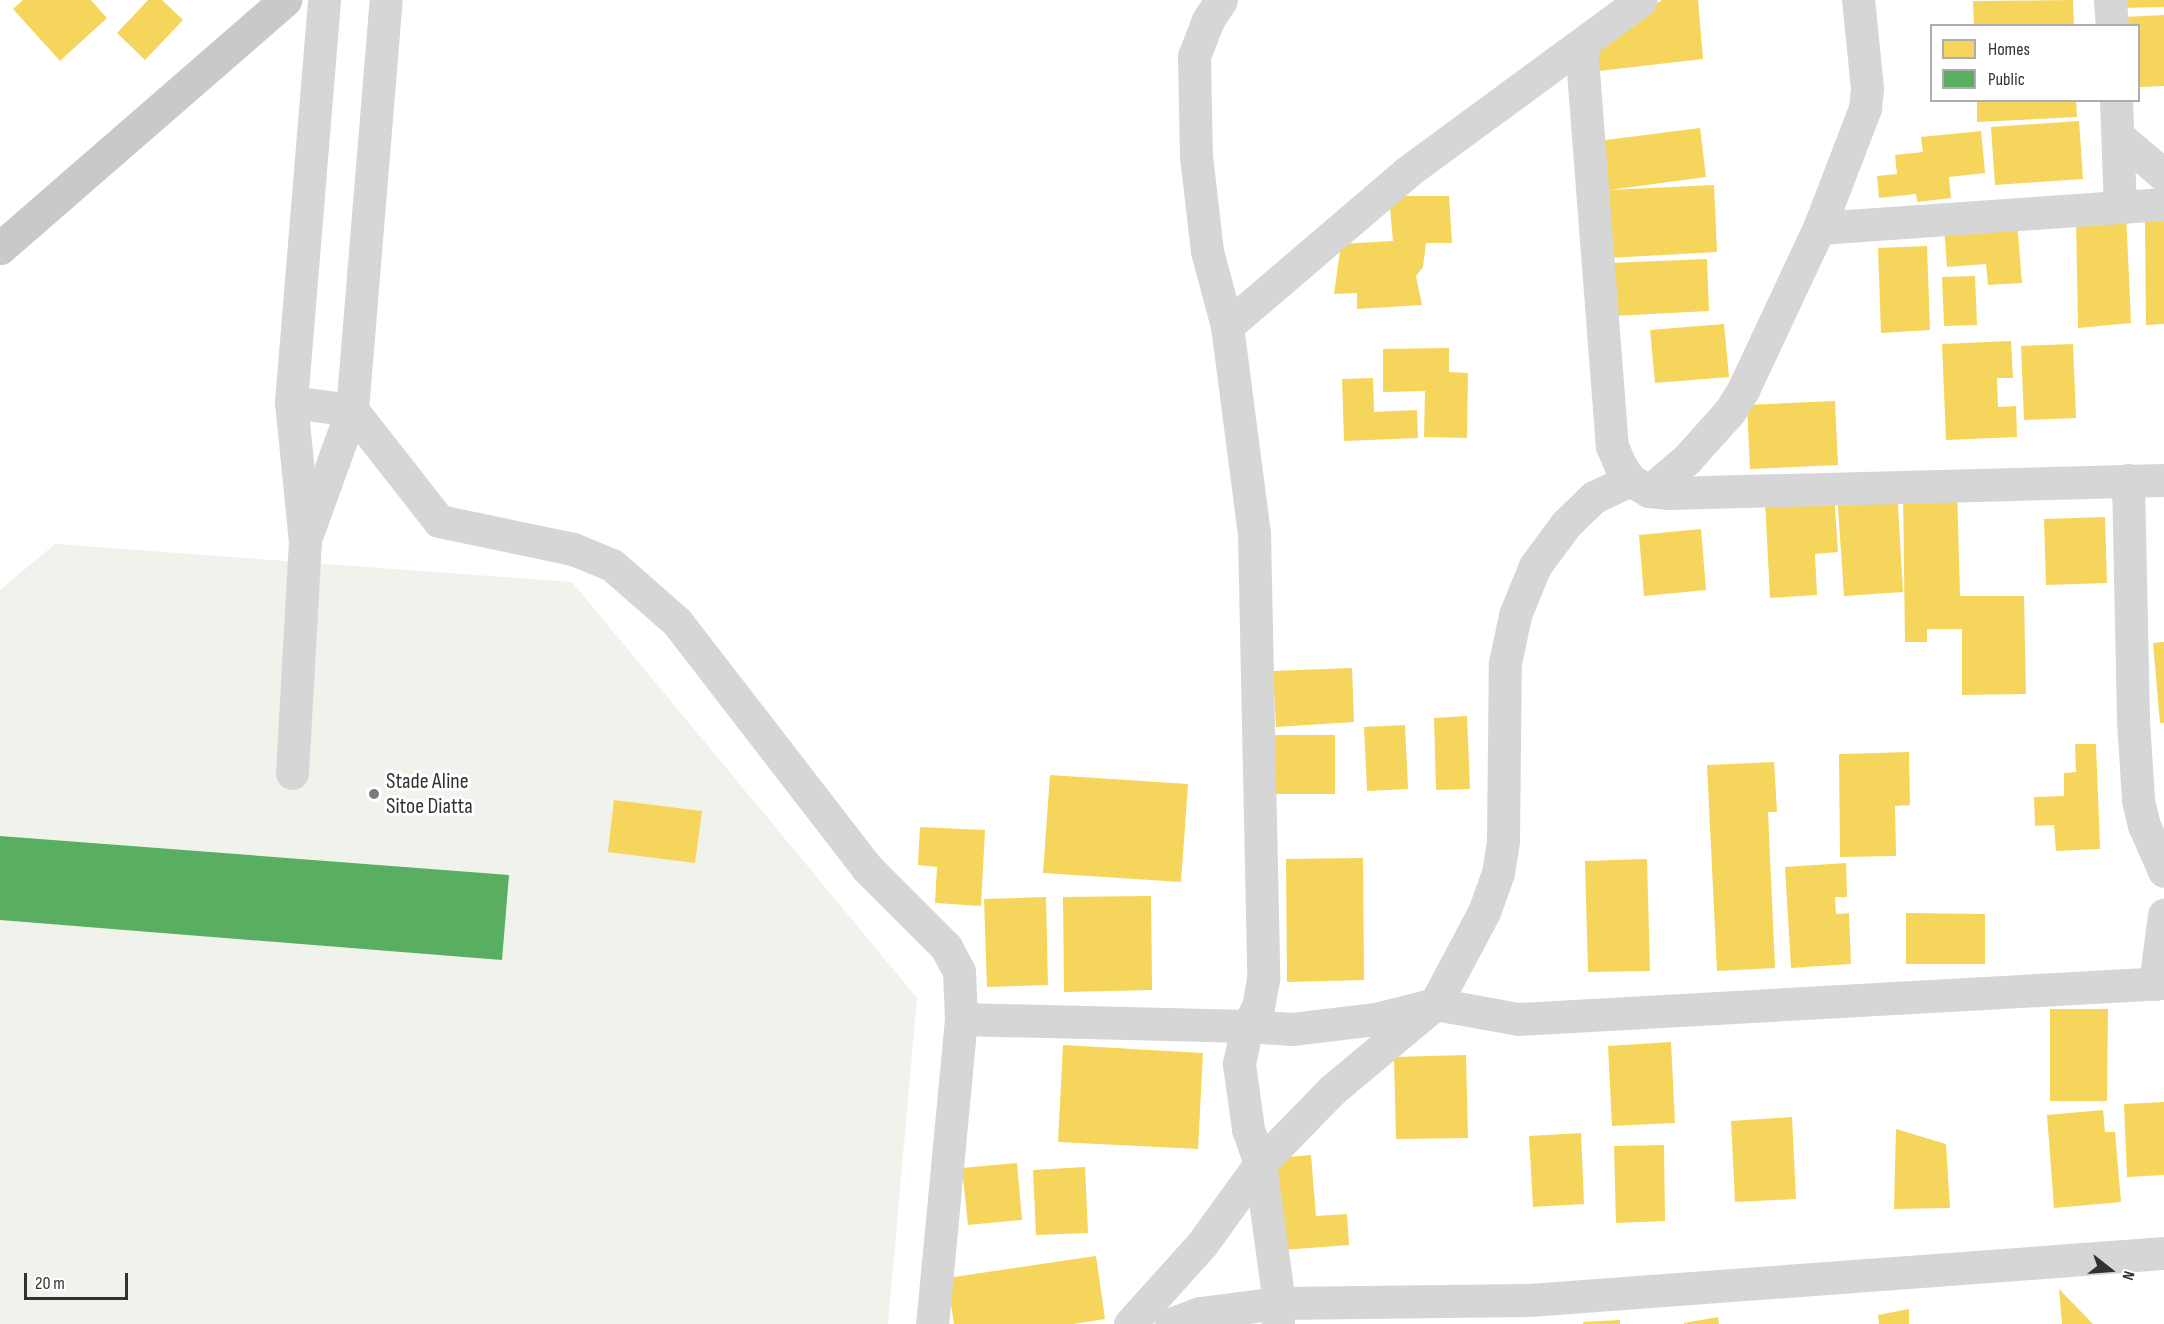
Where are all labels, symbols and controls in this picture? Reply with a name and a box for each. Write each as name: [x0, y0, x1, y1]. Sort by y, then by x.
legend: [1930, 24, 2140, 102]
text: Homes: [1988, 39, 2030, 60]
text: Public: [1988, 69, 2025, 90]
place label: Stade Aline Sitoe Diatta: [386, 768, 473, 819]
marker: Stade Aline Sitoe Diatta: [367, 787, 381, 801]
north arrow: [2080, 1240, 2140, 1300]
scale bar: [27, 1261, 130, 1299]
text: N: [2117, 1269, 2138, 1282]
text: 20 m: [35, 1273, 65, 1294]

